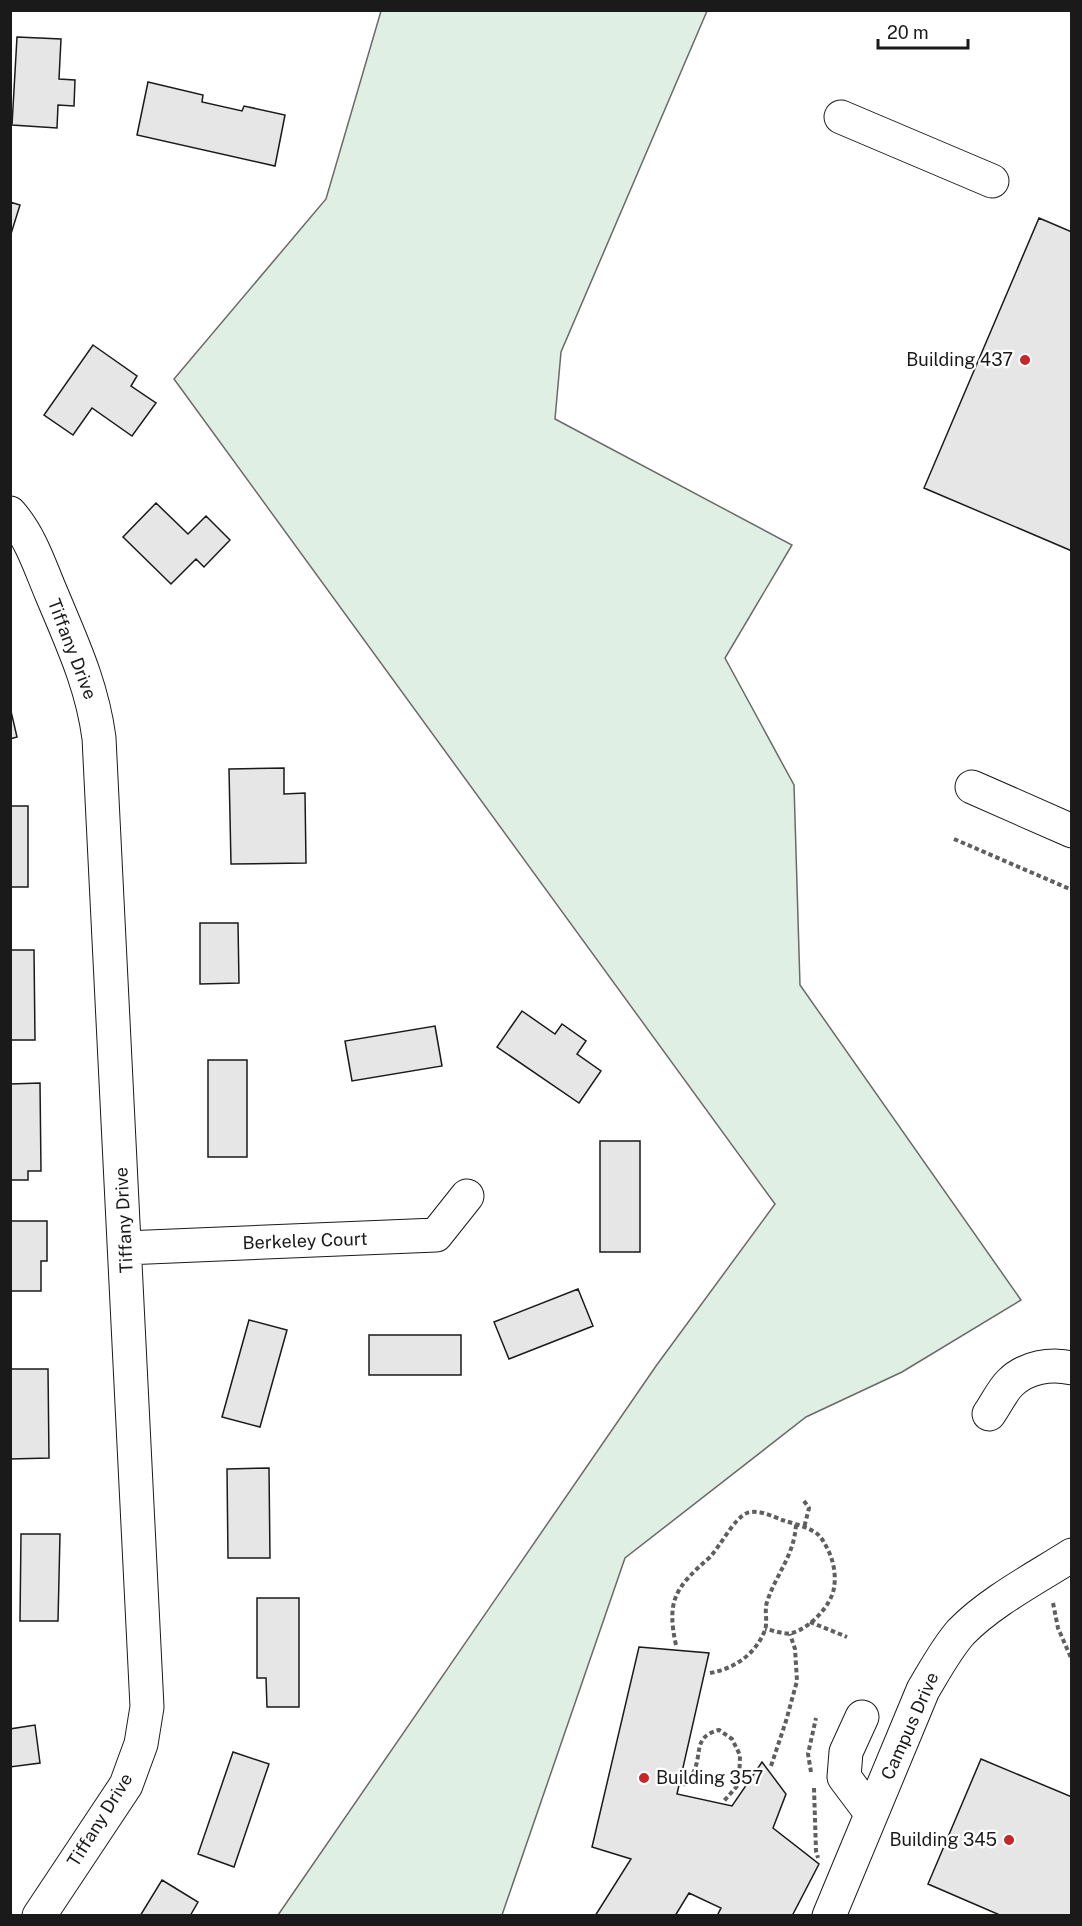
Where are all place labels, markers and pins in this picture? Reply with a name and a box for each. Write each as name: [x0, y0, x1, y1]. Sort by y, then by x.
place label: Building 437: [906, 349, 1013, 370]
marker: Building 437: [1018, 353, 1032, 367]
place label: Building 357: [656, 1767, 763, 1788]
marker: Building 357: [637, 1771, 651, 1785]
place label: Building 345: [889, 1829, 997, 1850]
marker: Building 345: [1002, 1833, 1016, 1847]

